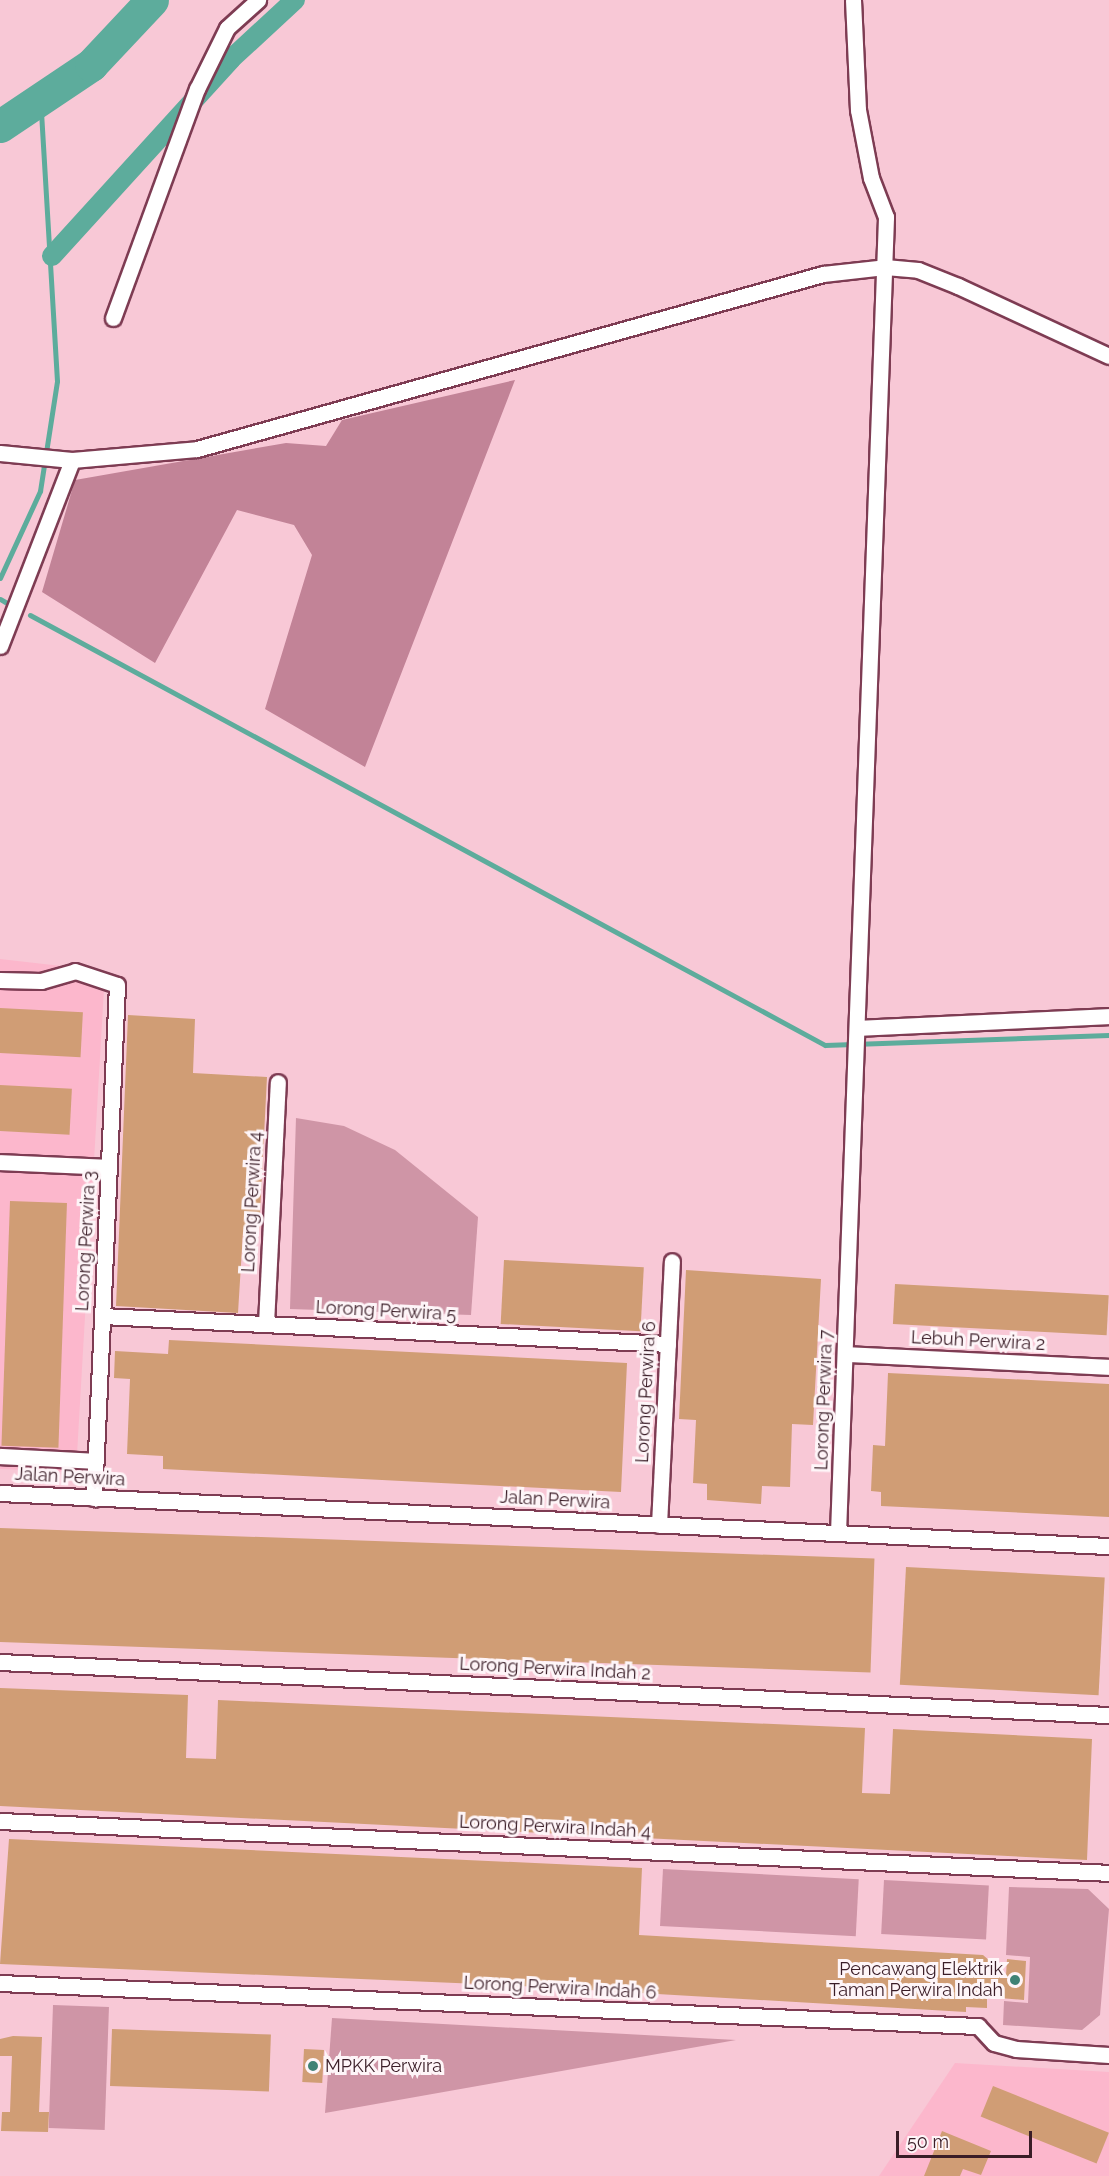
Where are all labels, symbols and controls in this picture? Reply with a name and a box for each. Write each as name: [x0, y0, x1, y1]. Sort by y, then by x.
street label: Lorong Perwira 4: [238, 1131, 266, 1273]
street label: Lorong Perwira 3: [72, 1170, 100, 1312]
street label: Lorong Perwira 5: [315, 1297, 457, 1325]
street label: Lorong Perwira 6: [632, 1321, 660, 1463]
street label: Lebuh Perwira 2: [910, 1327, 1046, 1355]
street label: Lorong Perwira 7: [811, 1329, 837, 1471]
street label: Jalan Perwira: [14, 1463, 126, 1491]
street label: Jalan Perwira: [499, 1486, 611, 1514]
street label: Lorong Perwira Indah 2: [459, 1653, 651, 1685]
street label: Lorong Perwira Indah 4: [459, 1811, 651, 1843]
place label: Pencawang Elektrik Taman Perwira Indah: [829, 1959, 1003, 2002]
street label: Lorong Perwira Indah 6: [463, 1972, 657, 2004]
marker: Pencawang Elektrik Taman Perwira Indah: [1008, 1973, 1022, 1987]
place label: MPKK Perwira: [325, 2055, 442, 2077]
marker: MPKK Perwira: [306, 2059, 320, 2073]
scale bar: [899, 2119, 1036, 2157]
text: 50 m: [907, 2131, 949, 2152]

